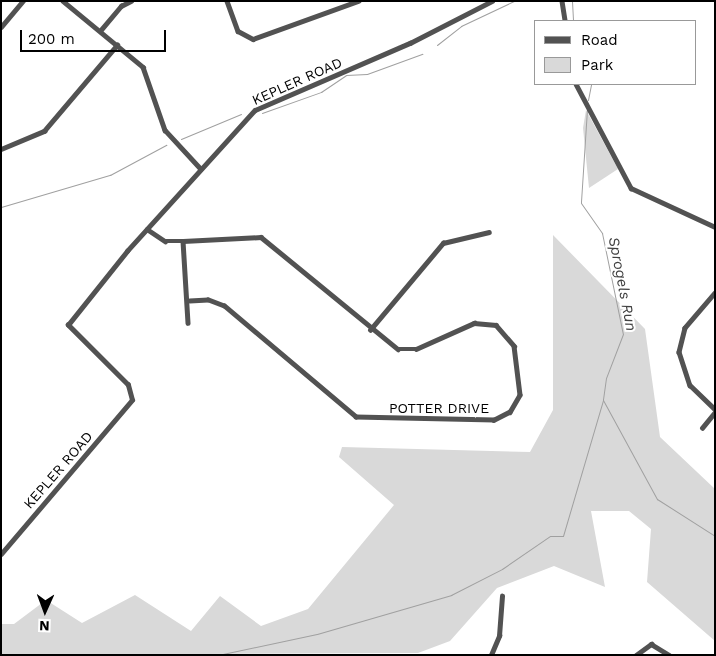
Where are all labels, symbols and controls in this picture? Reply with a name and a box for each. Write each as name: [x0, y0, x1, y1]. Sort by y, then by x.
scale bar: [22, 20, 169, 52]
legend: [534, 20, 696, 85]
text: 200 m: [28, 30, 75, 48]
text: Road: [581, 31, 618, 49]
street label: KEPLER ROAD: [249, 54, 345, 108]
text: Park: [581, 56, 613, 74]
water label: Sprogels Run: [604, 235, 640, 333]
street label: POTTER DRIVE: [389, 400, 489, 416]
street label: KEPLER ROAD: [20, 428, 96, 512]
north arrow: [20, 586, 70, 636]
text: N: [39, 618, 50, 634]

